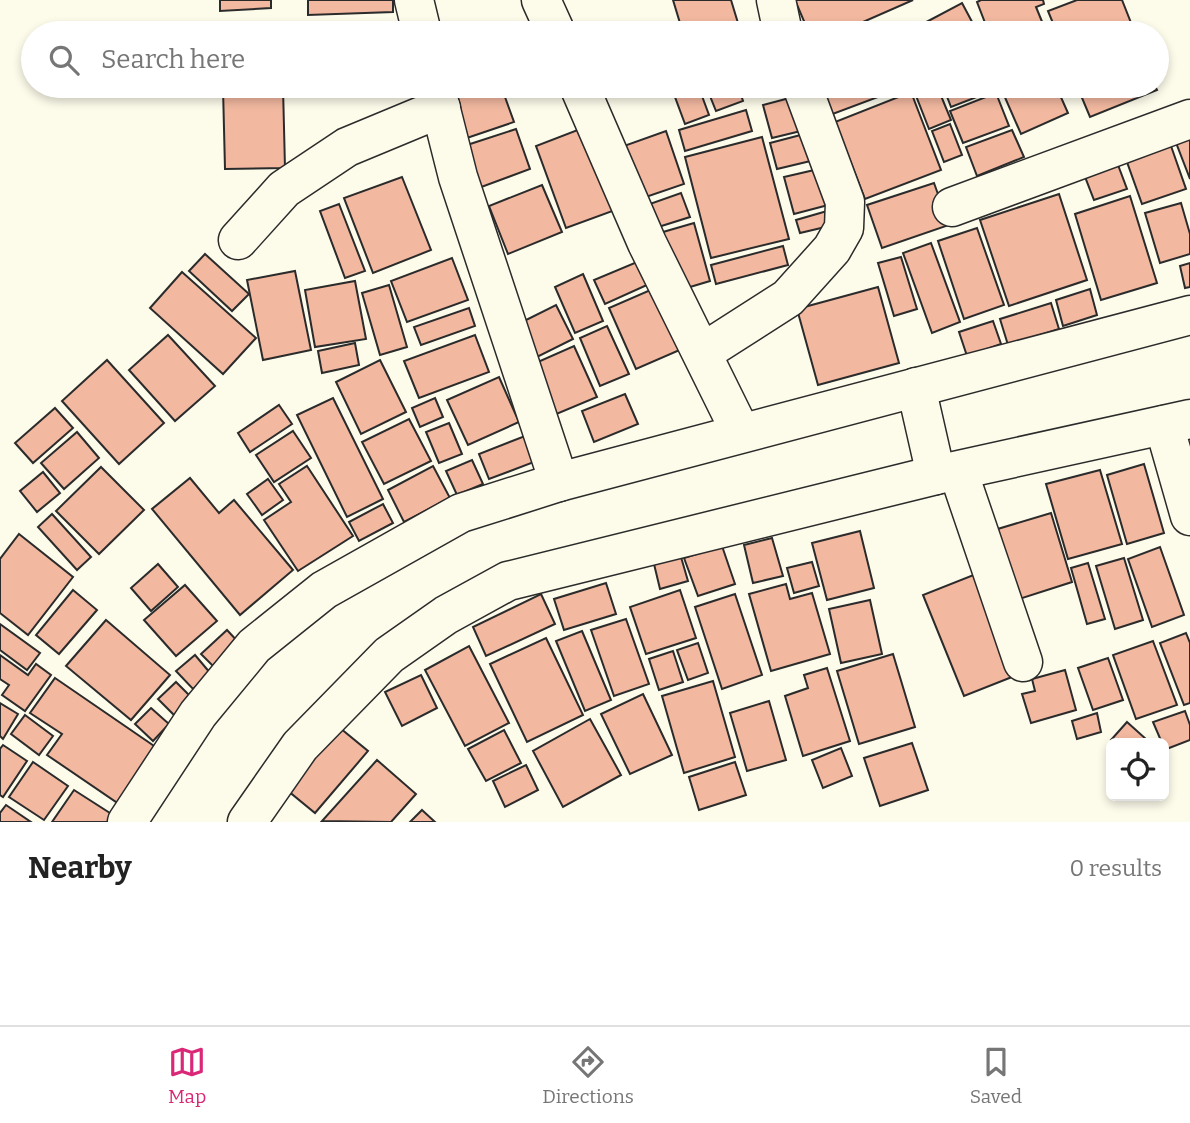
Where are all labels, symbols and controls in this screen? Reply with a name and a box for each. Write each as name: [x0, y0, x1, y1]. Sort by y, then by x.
search box: [21, 21, 1169, 98]
icon: search: [45, 41, 83, 79]
text: Search here: [101, 44, 245, 75]
map controls: [1106, 738, 1169, 801]
button: locate: [1106, 738, 1169, 801]
text: Nearby: [28, 850, 132, 886]
text: 0 results: [1069, 854, 1162, 882]
tab: Map: [168, 1043, 206, 1108]
tab: Directions: [542, 1043, 634, 1108]
tab: Saved: [970, 1043, 1022, 1108]

